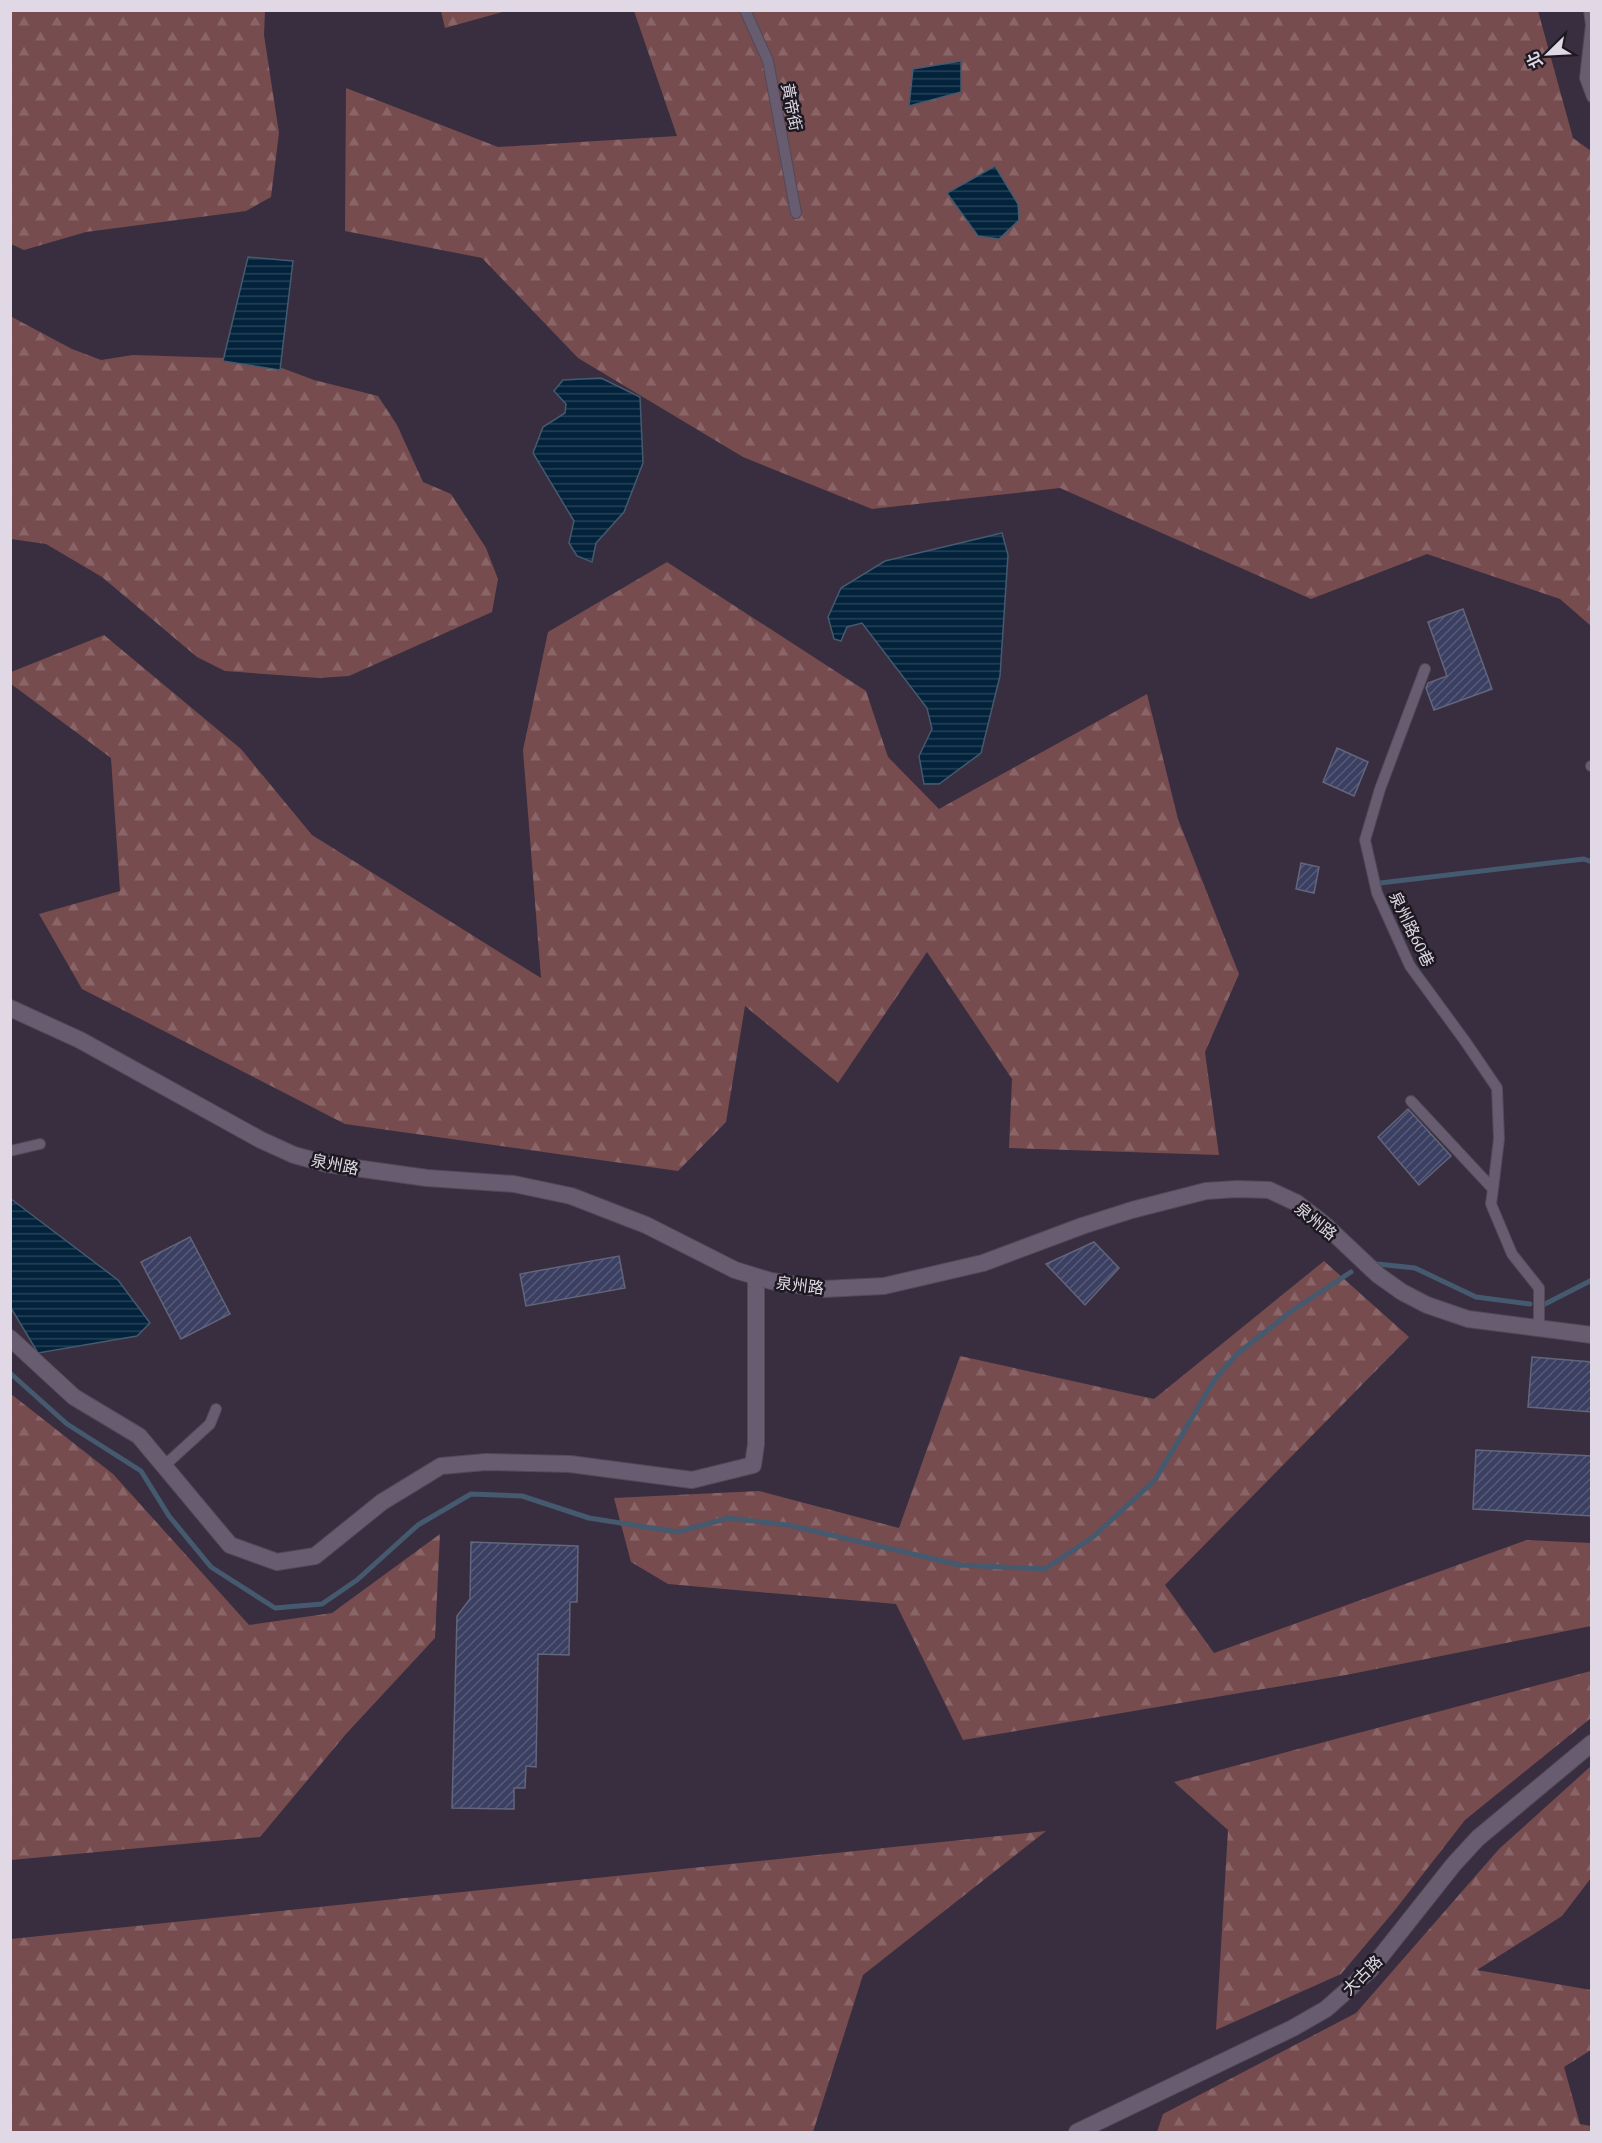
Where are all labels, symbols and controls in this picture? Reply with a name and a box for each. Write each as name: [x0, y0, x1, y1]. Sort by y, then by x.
north arrow: [1518, 24, 1578, 84]
text: 北: [1521, 48, 1548, 72]
street label: 黃帝街: [777, 81, 807, 133]
street label: 泉州路60巷: [1384, 888, 1440, 970]
street label: 泉州路: [309, 1149, 361, 1179]
street label: 泉州路: [1290, 1197, 1342, 1245]
street label: 泉州路: [775, 1271, 825, 1299]
street label: 大古路: [1337, 1950, 1387, 2000]

